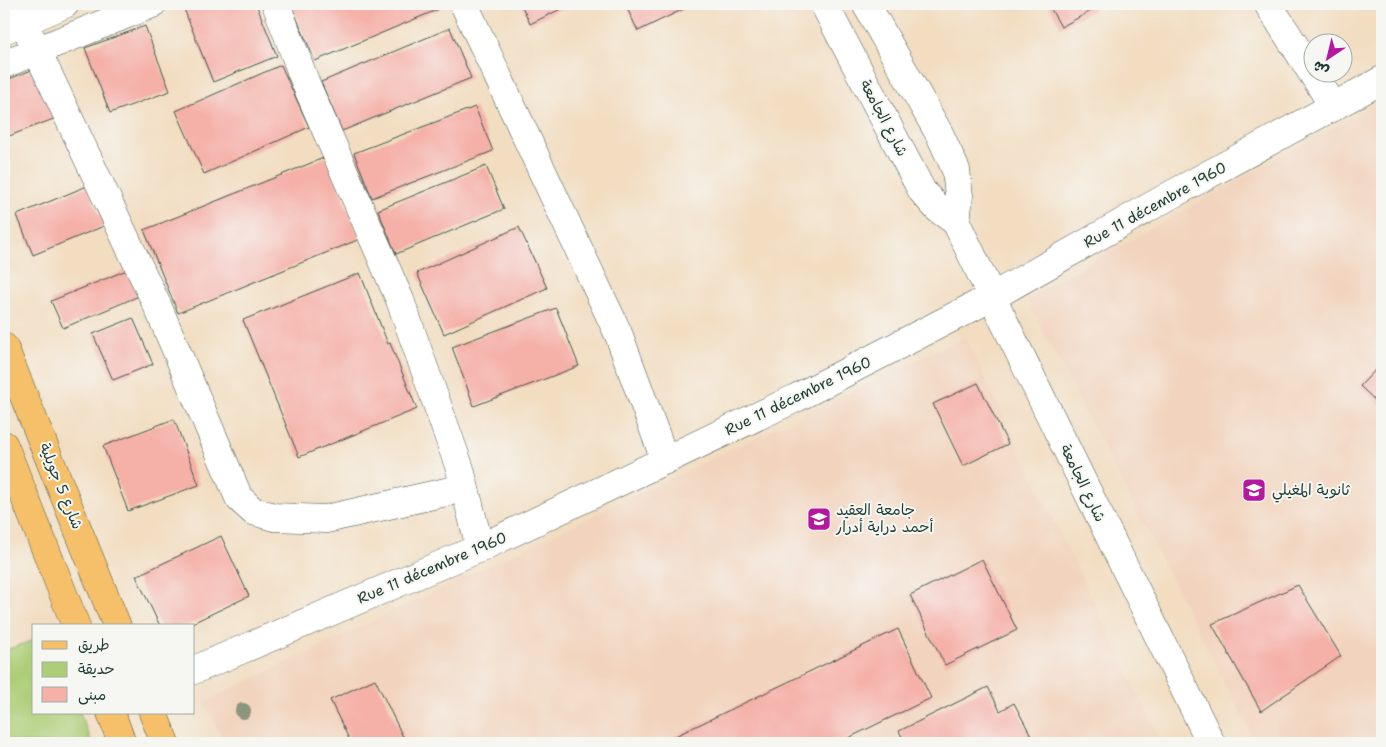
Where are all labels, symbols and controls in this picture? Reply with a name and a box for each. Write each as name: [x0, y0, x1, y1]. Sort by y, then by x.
north arrow: [1304, 32, 1354, 82]
text: ش: [1309, 57, 1332, 80]
street label: شارع الجامعة: [855, 76, 913, 160]
street label: Rue 11 décembre 1960: [1080, 157, 1230, 253]
street label: Rue 11 décembre 1960: [721, 352, 875, 440]
street label: شارع 5 جويلية: [35, 440, 87, 532]
street label: شارع الجامعة: [1056, 441, 1110, 525]
school or university icon: ثانوية المغيلي: [1241, 477, 1267, 503]
place label: ثانوية المغيلي: [1272, 480, 1350, 503]
place label: جامعة العقيد أحمد دراية أدرار: [835, 500, 934, 537]
school or university icon: جامعة العقيد أحمد دراية أدرار: [806, 506, 832, 532]
street label: Rue 11 décembre 1960: [354, 527, 510, 609]
legend: [32, 624, 195, 714]
text: طريق: [78, 635, 110, 655]
text: حديقة: [78, 659, 115, 679]
text: مبنى: [78, 685, 106, 705]

